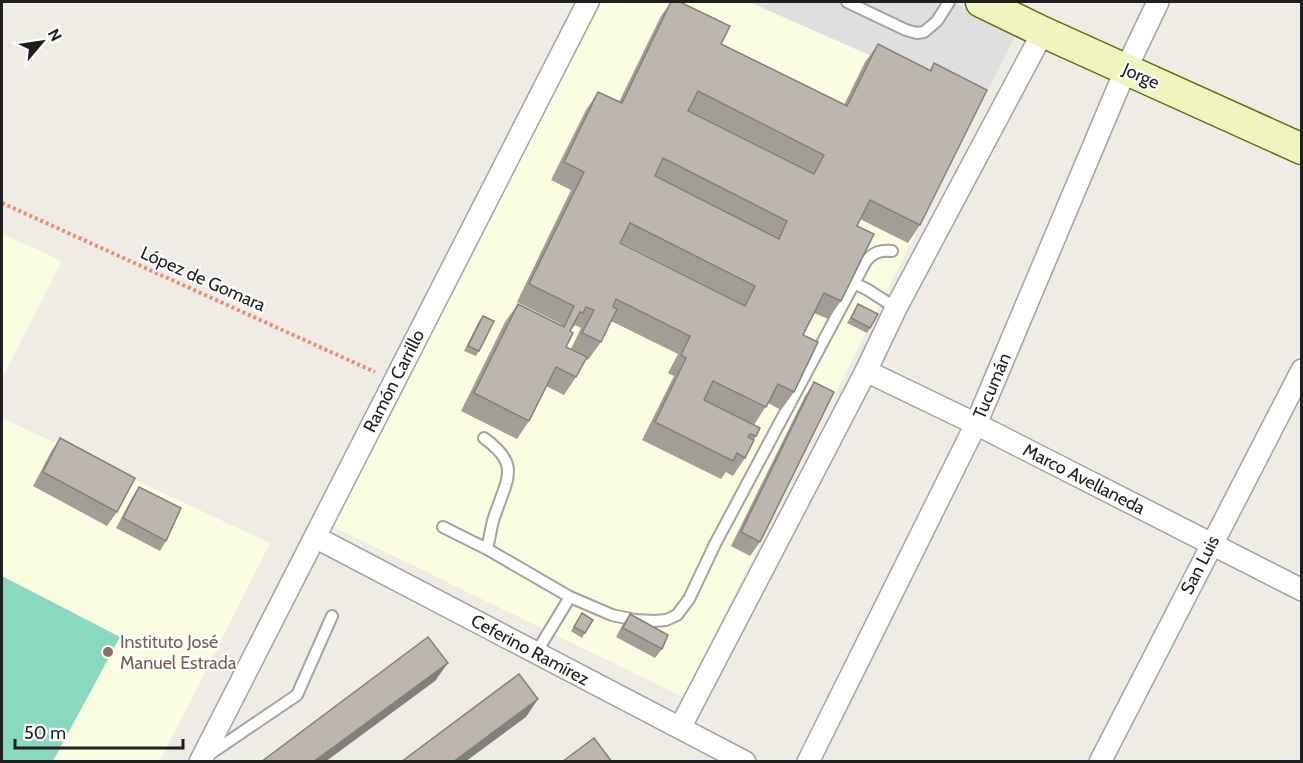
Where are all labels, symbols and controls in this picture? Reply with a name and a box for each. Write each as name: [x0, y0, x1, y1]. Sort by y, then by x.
north arrow: [12, 12, 72, 72]
text: N: [44, 25, 66, 45]
street label: Jorge: [1118, 58, 1163, 94]
street label: López de Gomara: [137, 242, 269, 317]
street label: Ramón Carrillo: [359, 326, 429, 436]
street label: Tucumán: [968, 350, 1016, 422]
street label: Marco Avellaneda: [1019, 439, 1149, 519]
street label: San Luis: [1176, 532, 1224, 598]
street label: Ceferino Ramírez: [467, 610, 593, 691]
place label: Instituto José Manuel Estrada: [120, 631, 237, 674]
marker: Instituto José Manuel Estrada: [101, 645, 115, 659]
scale bar: [15, 712, 183, 750]
text: 50 m: [24, 722, 66, 744]

